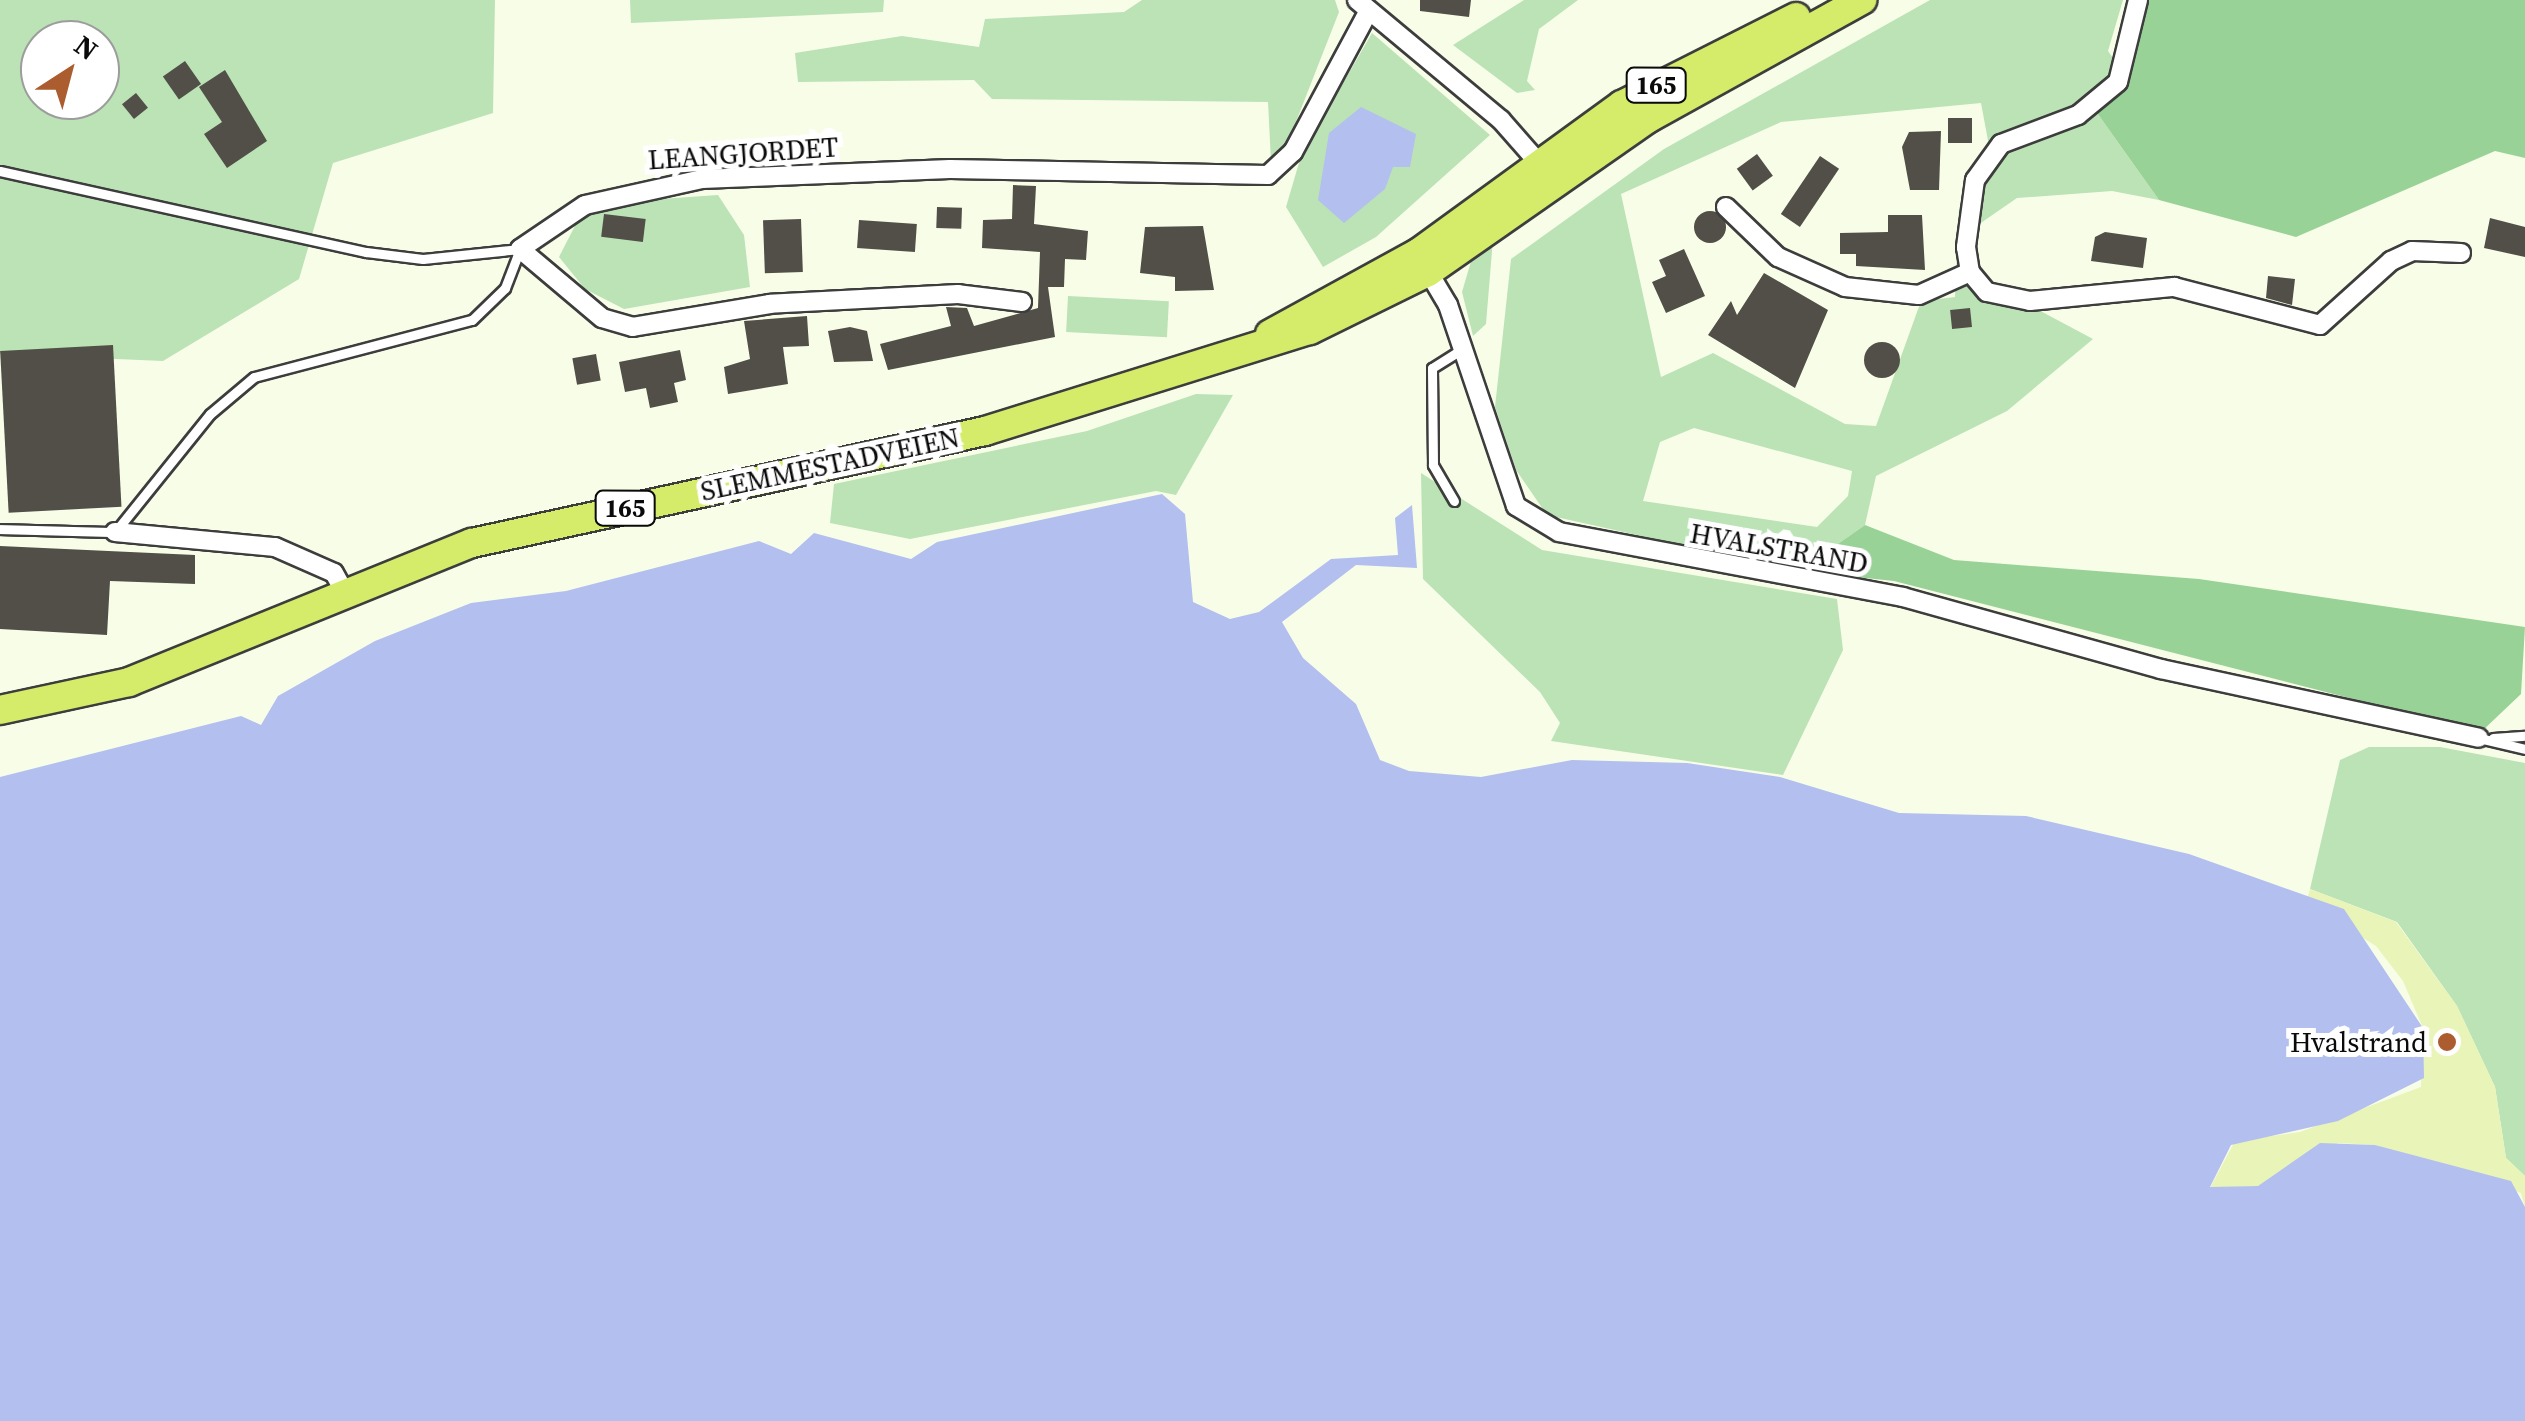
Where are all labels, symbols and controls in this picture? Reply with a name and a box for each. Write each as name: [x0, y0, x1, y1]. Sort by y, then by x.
north arrow: [20, 20, 120, 120]
text: N: [67, 26, 106, 69]
road number: 165: [1624, 65, 1688, 105]
street label: LEANGJORDET: [647, 130, 839, 176]
street label: SLEMMESTADVEIEN: [697, 420, 963, 508]
road number: 165: [592, 488, 658, 528]
street label: HVALSTRAND: [1687, 516, 1871, 580]
place label: Hvalstrand: [2290, 1025, 2427, 1059]
marker: Hvalstrand: [2436, 1031, 2458, 1053]

